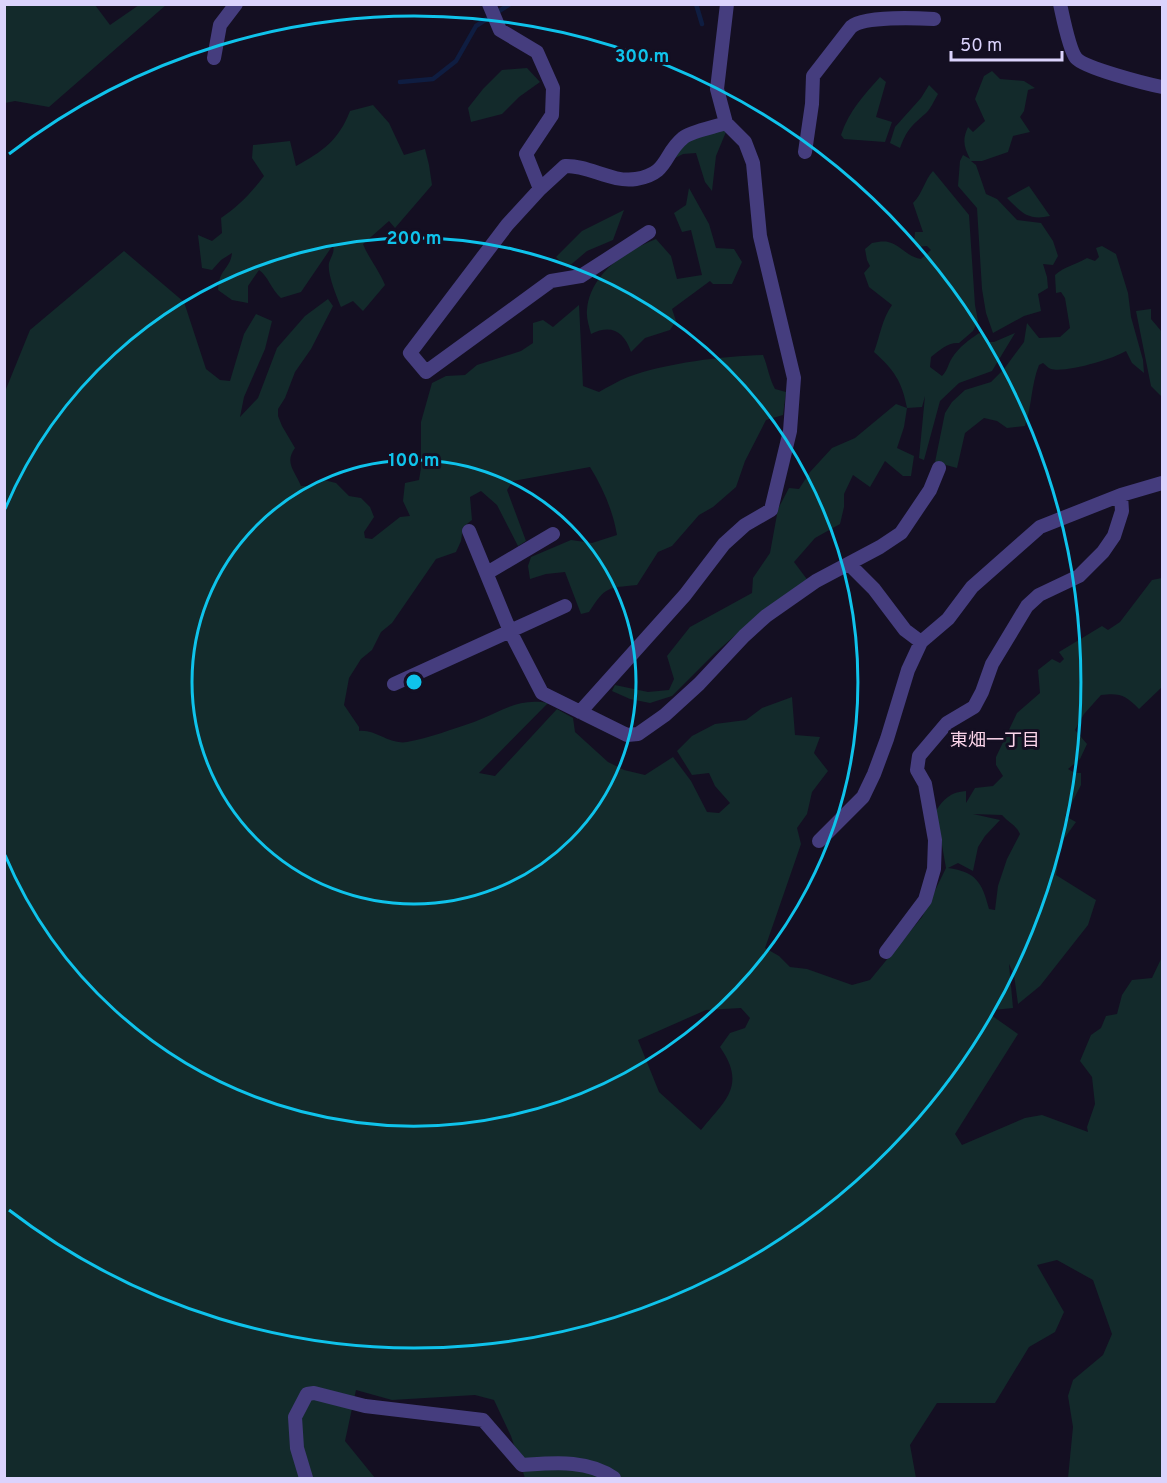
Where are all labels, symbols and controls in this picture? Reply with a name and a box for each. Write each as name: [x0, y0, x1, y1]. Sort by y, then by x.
scale bar: [951, 24, 1062, 62]
text: 50 m: [960, 35, 1002, 58]
text: 300 m: [615, 46, 669, 69]
text: 200 m: [386, 228, 442, 251]
text: 100 m: [388, 450, 440, 473]
centre of rings: [404, 672, 424, 692]
district label: 東畑一丁目: [950, 730, 1040, 753]

